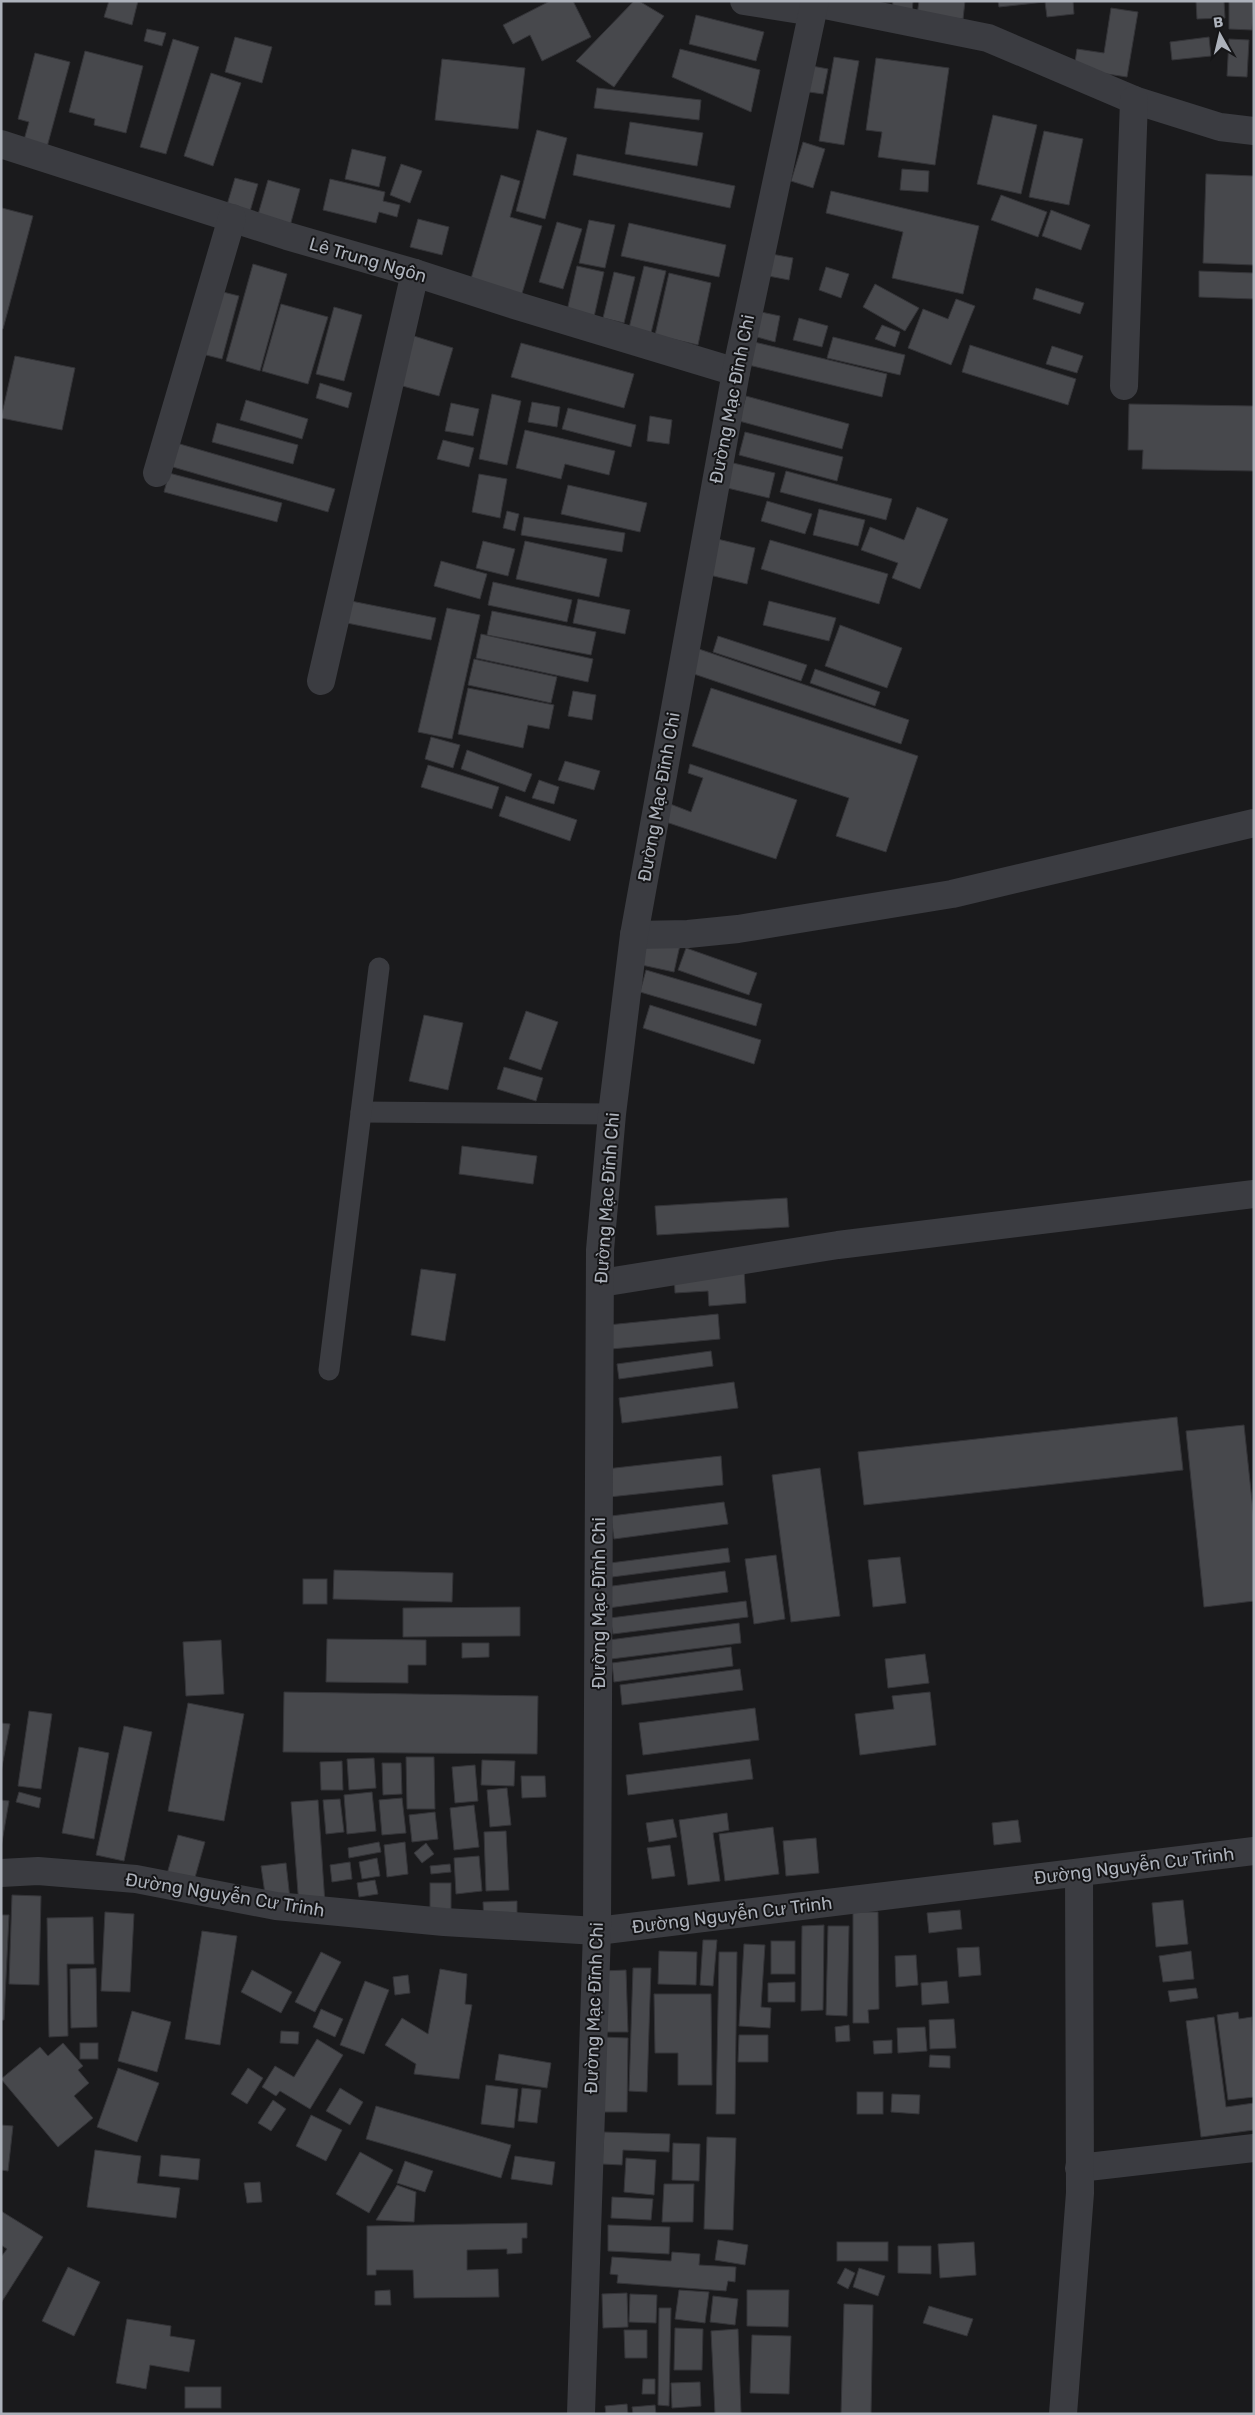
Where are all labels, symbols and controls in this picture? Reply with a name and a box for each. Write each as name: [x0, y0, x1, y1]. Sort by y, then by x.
north arrow: [1195, 10, 1245, 60]
text: B: [1212, 13, 1224, 32]
street label: Lê Trung Ngôn: [307, 233, 429, 287]
street label: Đường Mạc Đĩnh Chi: [705, 313, 759, 485]
street label: Đường Mạc Đĩnh Chi: [633, 711, 685, 883]
street label: Đường Mạc Đĩnh Chi: [590, 1112, 624, 1284]
street label: Đường Mạc Đĩnh Chi: [588, 1517, 610, 1689]
street label: Đường Nguyễn Cư Trinh: [1033, 1842, 1235, 1889]
street label: Đường Nguyễn Cư Trinh: [124, 1868, 326, 1922]
street label: Đường Nguyễn Cư Trinh: [631, 1891, 833, 1938]
street label: Đường Mạc Đĩnh Chi: [580, 1922, 608, 2094]

